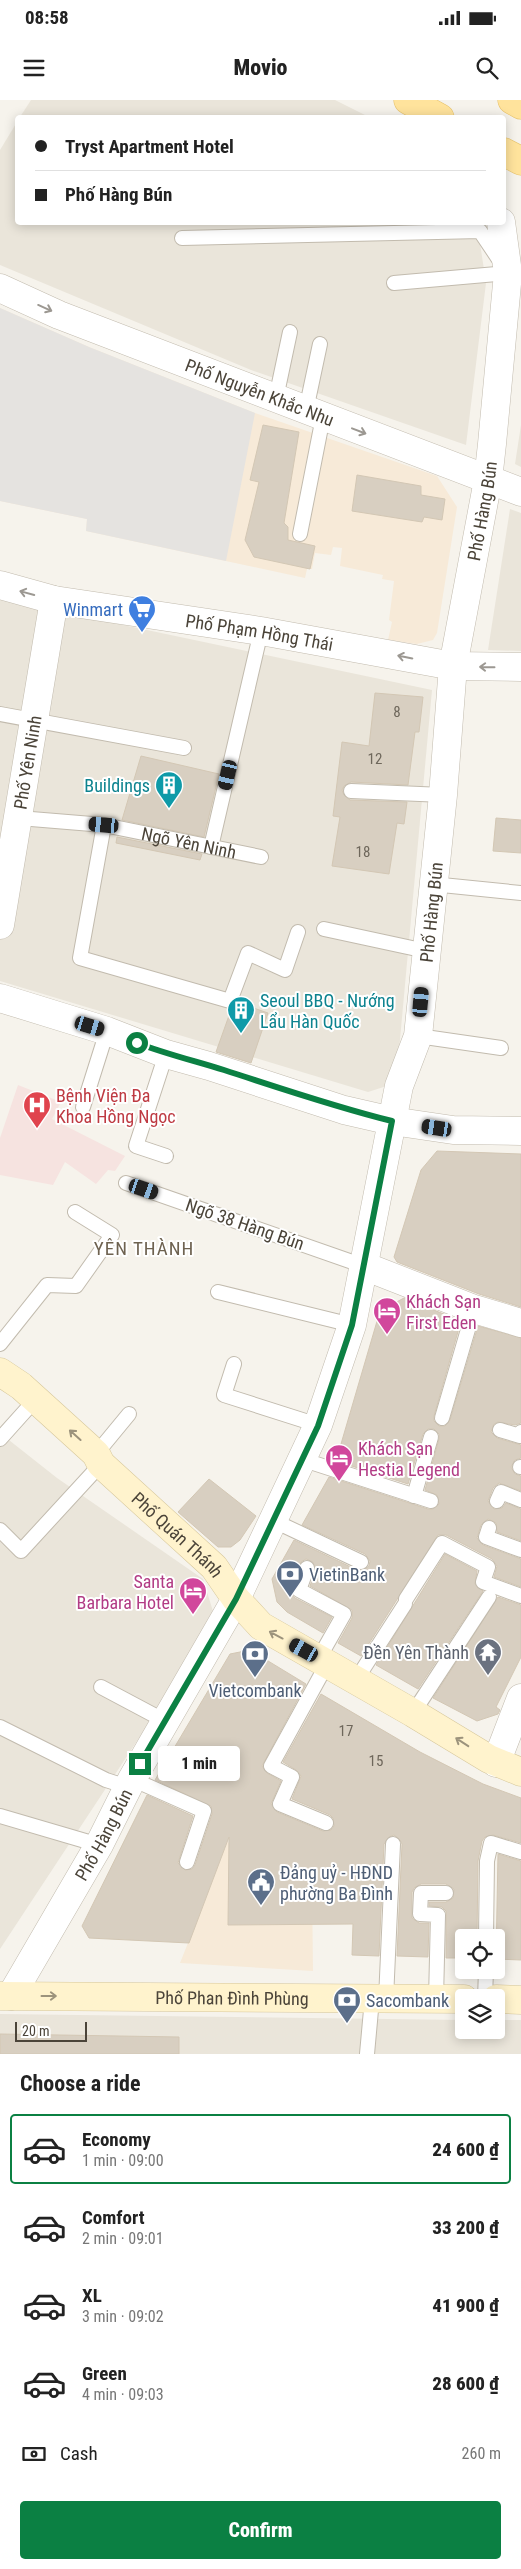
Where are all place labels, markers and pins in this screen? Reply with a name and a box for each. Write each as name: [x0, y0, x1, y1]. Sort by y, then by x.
supermarket icon: Winmart: [127, 594, 157, 633]
place label: Winmart: [63, 599, 123, 620]
building icon: Buildings: [154, 770, 184, 809]
place label: Buildings: [84, 775, 150, 796]
place label: Seoul BBQ - Nướng Lẩu Hàn Quốc: [260, 990, 395, 1032]
building icon: Seoul BBQ - Nướng Lẩu Hàn Quốc: [226, 995, 256, 1034]
place label: Bệnh Viện Đa Khoa Hồng Ngọc: [56, 1085, 176, 1127]
hospital icon: Bệnh Viện Đa Khoa Hồng Ngọc: [22, 1090, 52, 1129]
place label: Khách Sạn First Eden: [406, 1291, 481, 1333]
hotel icon: Khách Sạn First Eden: [372, 1296, 402, 1335]
place label: Khách Sạn Hestia Legend: [358, 1438, 460, 1480]
hotel icon: Khách Sạn Hestia Legend: [324, 1443, 354, 1482]
bank icon: VietinBank: [275, 1559, 305, 1598]
place label: VietinBank: [309, 1564, 385, 1585]
place label: Santa Barbara Hotel: [77, 1571, 174, 1613]
hotel icon: Santa Barbara Hotel: [178, 1576, 208, 1615]
temple icon: Đền Yên Thành: [473, 1637, 503, 1676]
bank icon: Vietcombank: [240, 1639, 270, 1678]
place label: Đền Yên Thành: [363, 1642, 469, 1663]
place label: Vietcombank: [208, 1680, 302, 1701]
place label: Đảng uỷ - HĐND phường Ba Đình: [280, 1862, 393, 1904]
public building icon: Đảng uỷ - HĐND phường Ba Đình: [246, 1867, 276, 1906]
bank icon: Sacombank: [332, 1985, 362, 2024]
place label: Sacombank: [366, 1990, 449, 2011]

